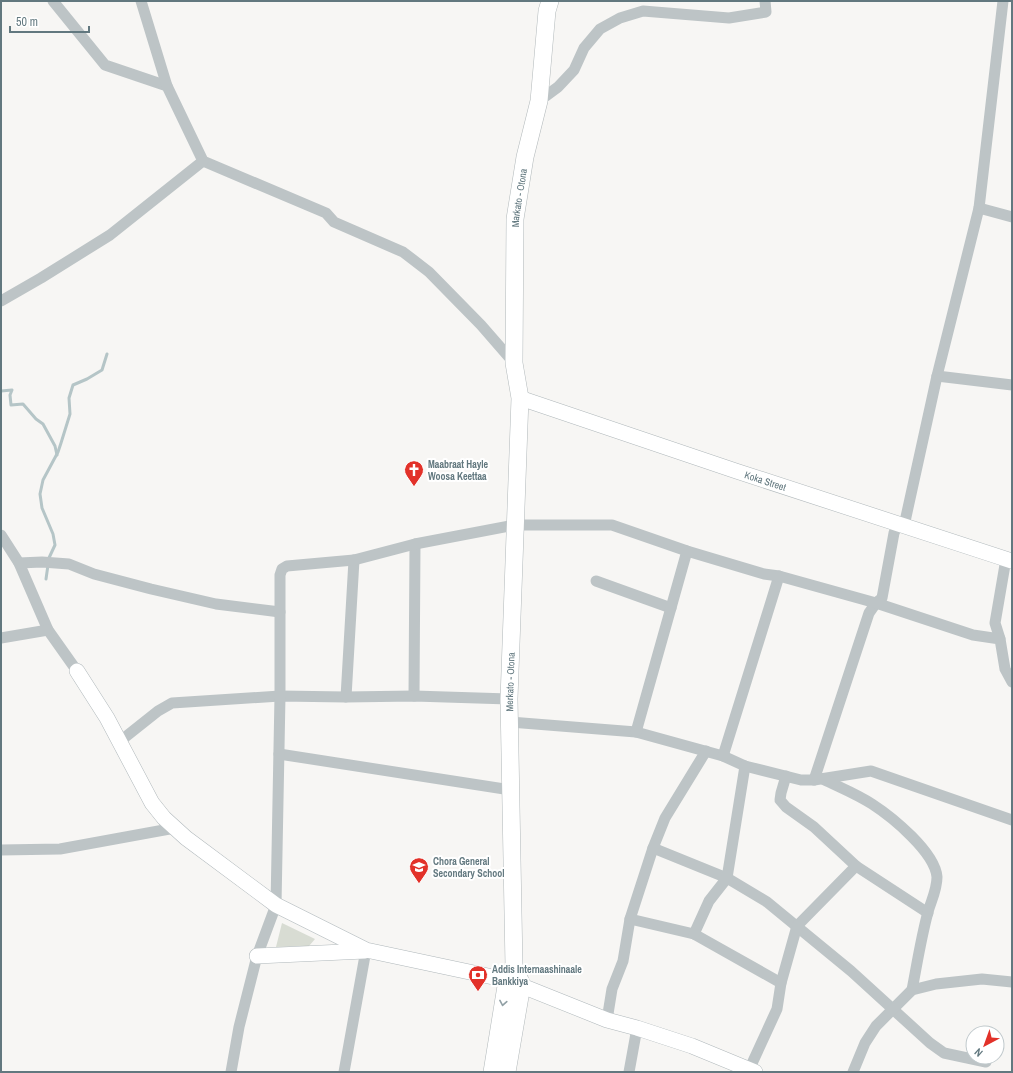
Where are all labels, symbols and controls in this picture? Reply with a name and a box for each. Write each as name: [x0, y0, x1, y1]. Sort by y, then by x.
scale bar: [10, 8, 89, 34]
text: 50 m: [16, 14, 38, 30]
street label: Markato - Otona: [508, 167, 530, 227]
place label: Maabraat Hayle Woosa Keettaa: [428, 458, 489, 483]
church icon: Maabraat Hayle Woosa Keettaa: [403, 459, 425, 487]
street label: Koka Street: [743, 468, 789, 494]
street label: Merkato - Otona: [502, 652, 517, 712]
place label: Chora General Secondary School: [433, 855, 505, 880]
school or university icon: Chora General Secondary School: [408, 856, 430, 884]
place label: Addis Internaashinaale Bankkiya: [492, 963, 582, 988]
bank icon: Addis Internaashinaale Bankkiya: [467, 964, 489, 992]
one-way arrow: [499, 1000, 508, 1006]
north arrow: [965, 1025, 1005, 1065]
text: N: [971, 1045, 985, 1060]

